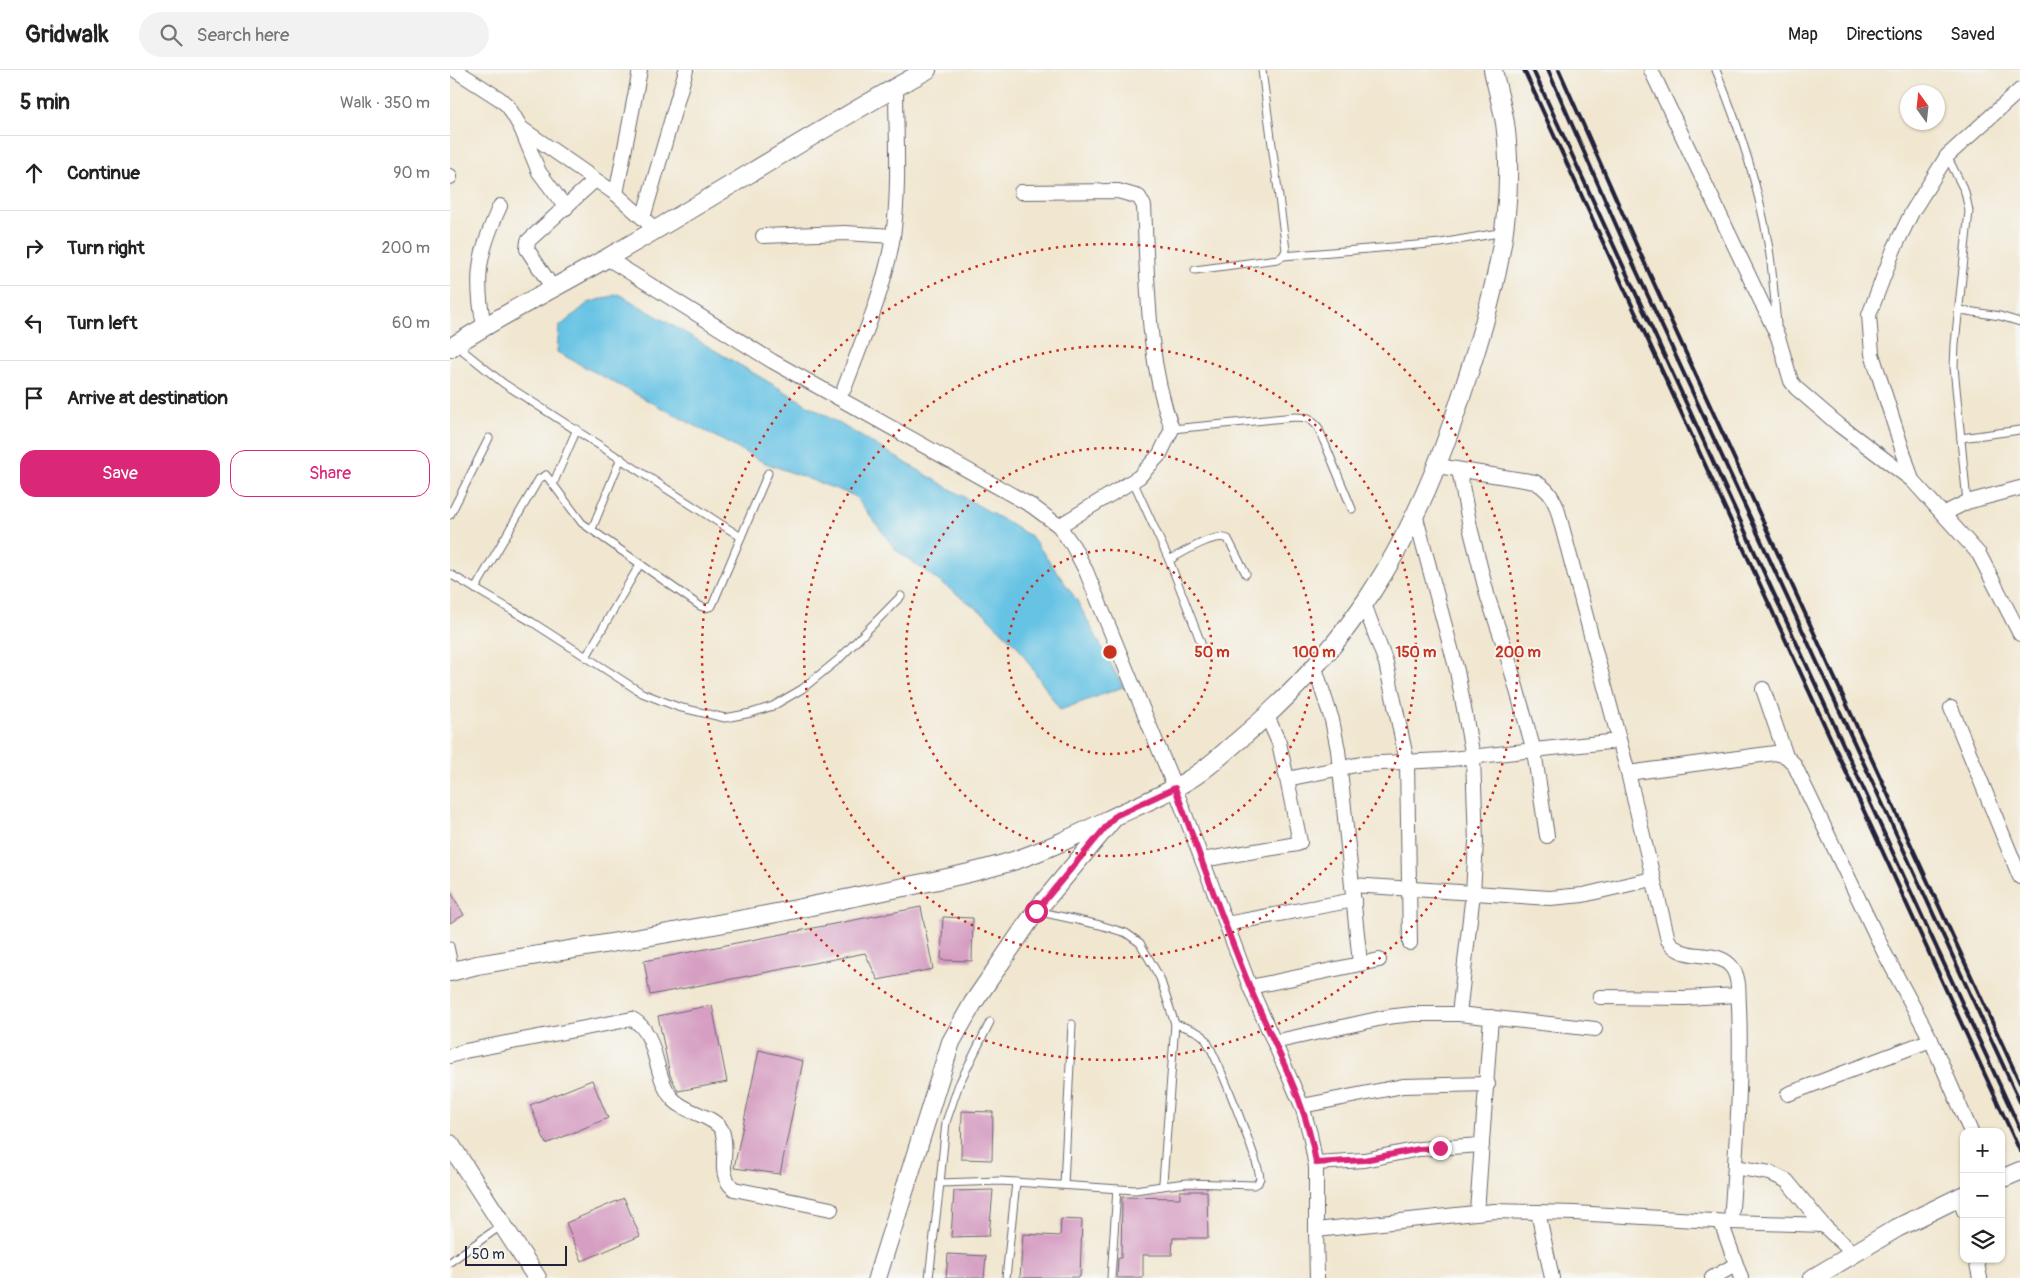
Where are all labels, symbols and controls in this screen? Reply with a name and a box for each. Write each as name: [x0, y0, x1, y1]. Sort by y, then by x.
search box: [139, 12, 489, 57]
text: Gridwalk: [25, 20, 109, 49]
icon: search: [157, 21, 185, 49]
text: Search here: [197, 23, 289, 47]
text: Map: [1788, 23, 1818, 46]
text: Directions: [1846, 23, 1922, 46]
text: Saved: [1950, 23, 1995, 46]
north arrow: [1900, 85, 1945, 130]
text: 5 min: [20, 89, 70, 116]
text: Walk · 350 m: [340, 93, 430, 113]
icon: ahead: [20, 159, 48, 187]
text: Continue: [67, 161, 140, 185]
text: 90 m: [393, 163, 430, 183]
icon: right: [20, 234, 48, 262]
text: Turn right: [67, 236, 145, 260]
text: 200 m: [382, 238, 430, 258]
icon: left: [20, 309, 48, 337]
text: Turn left: [67, 311, 137, 335]
text: 60 m: [392, 313, 430, 333]
icon: arrive: [20, 384, 48, 412]
text: Arrive at destination: [67, 386, 228, 410]
button: Save: [20, 450, 220, 497]
button: Share: [230, 450, 430, 497]
centre of rings: [1101, 643, 1119, 661]
text: 50 m: [1195, 643, 1229, 662]
text: 100 m: [1293, 643, 1335, 662]
text: 150 m: [1396, 643, 1436, 662]
text: 200 m: [1495, 643, 1541, 662]
route start: [1025, 900, 1048, 923]
map controls: [1960, 1128, 2005, 1263]
button: +: [1960, 1128, 2005, 1173]
route end: [1429, 1137, 1452, 1160]
button: −: [1960, 1173, 2005, 1218]
button: layers: [1960, 1218, 2005, 1263]
scale bar: [465, 1243, 568, 1266]
text: 50 m: [472, 1246, 505, 1263]

